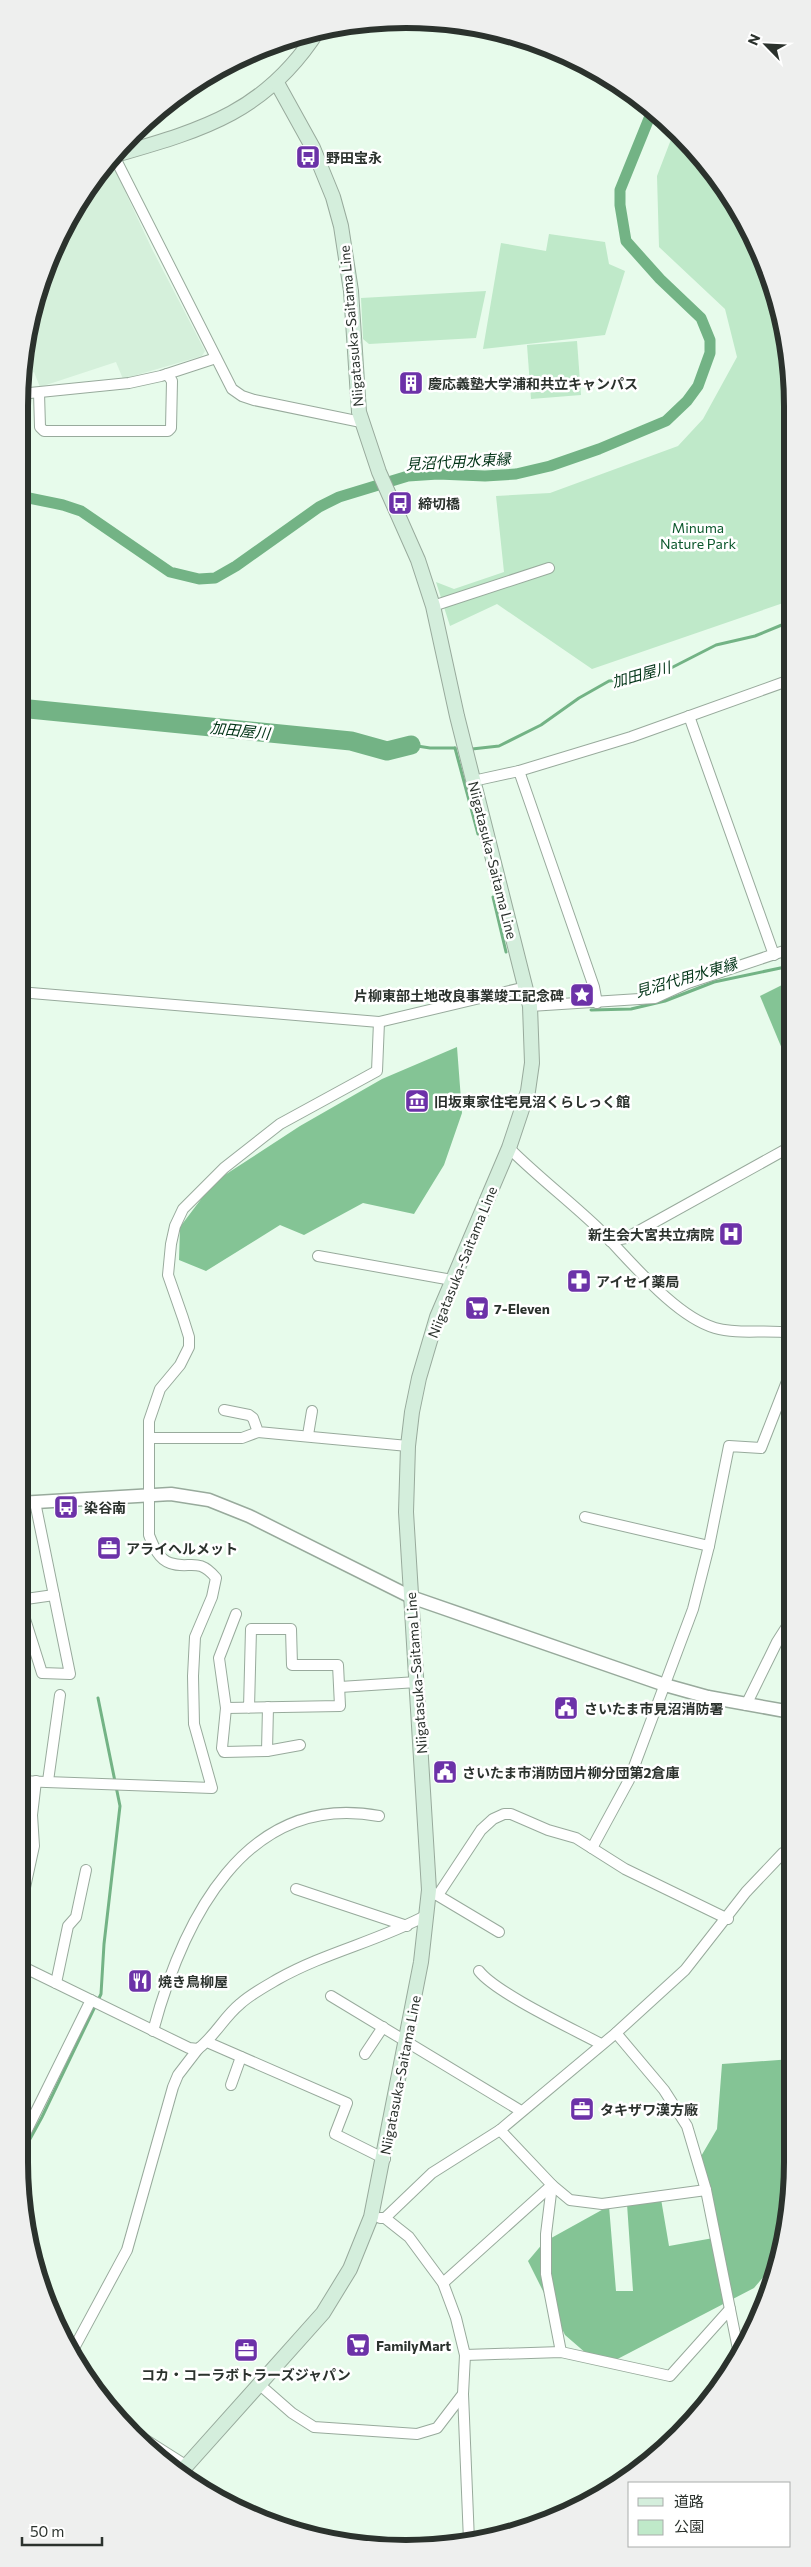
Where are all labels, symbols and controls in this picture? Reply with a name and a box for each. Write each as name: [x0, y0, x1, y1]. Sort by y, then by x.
north arrow: [741, 20, 791, 70]
text: N: [744, 31, 764, 48]
bus stop icon: 野田宝永: [295, 144, 321, 170]
place label: 野田宝永: [326, 149, 382, 166]
street label: Niigatasuka-Saitama Line: [335, 245, 367, 407]
building icon: 慶応義塾大学浦和共立キャンパス: [398, 370, 424, 396]
place label: 慶応義塾大学浦和共立キャンパス: [428, 375, 638, 392]
water label: 見沼代用水東縁: [405, 449, 513, 473]
bus stop icon: 締切橋: [387, 490, 413, 516]
place label: 締切橋: [418, 495, 460, 512]
park label: Minuma Nature Park: [660, 519, 736, 552]
water label: 加田屋川: [610, 657, 674, 690]
water label: 加田屋川: [209, 718, 273, 742]
street label: Niigatasuka-Saitama Line: [465, 779, 521, 941]
water label: 見沼代用水東縁: [633, 953, 741, 1000]
place icon: 片柳東部土地改良事業竣工記念碑: [569, 982, 595, 1008]
place label: 片柳東部土地改良事業竣工記念碑: [354, 987, 564, 1004]
museum icon: 旧坂東家住宅見沼くらしっく館: [404, 1088, 430, 1114]
place label: 旧坂東家住宅見沼くらしっく館: [434, 1093, 630, 1110]
street label: Niigatasuka-Saitama Line: [424, 1184, 500, 1340]
hospital icon: 新生会大宮共立病院: [718, 1221, 744, 1247]
place label: 新生会大宮共立病院: [588, 1226, 714, 1243]
pharmacy icon: アイセイ薬局: [566, 1268, 592, 1294]
place label: アイセイ薬局: [596, 1273, 679, 1290]
supermarket icon: 7-Eleven: [464, 1295, 490, 1321]
place label: 7-Eleven: [494, 1300, 550, 1317]
bus stop icon: 染谷南: [53, 1494, 79, 1520]
place label: 染谷南: [84, 1499, 126, 1516]
office icon: アライヘルメット: [96, 1535, 122, 1561]
place label: アライヘルメット: [126, 1540, 238, 1557]
street label: Niigatasuka-Saitama Line: [402, 1592, 430, 1754]
public building icon: さいたま市見沼消防署: [553, 1695, 579, 1721]
place label: さいたま市見沼消防署: [584, 1700, 724, 1717]
public building icon: さいたま市消防団片柳分団第2倉庫: [432, 1759, 458, 1785]
place label: さいたま市消防団片柳分団第2倉庫: [462, 1764, 680, 1781]
restaurant icon: 焼き鳥柳屋: [127, 1968, 153, 1994]
place label: 焼き鳥柳屋: [158, 1973, 228, 1990]
street label: Niigatasuka-Saitama Line: [376, 1994, 424, 2156]
office icon: タキザワ漢方廠: [569, 2096, 595, 2122]
place label: タキザワ漢方廠: [600, 2101, 698, 2118]
supermarket icon: FamilyMart: [345, 2332, 371, 2358]
office icon: コカ・コーラボトラーズジャパン: [233, 2337, 259, 2363]
place label: FamilyMart: [376, 2337, 451, 2354]
place label: コカ・コーラボトラーズジャパン: [141, 2366, 351, 2383]
legend: [628, 2482, 791, 2547]
text: 道路: [674, 2492, 704, 2510]
scale bar: [22, 2514, 102, 2546]
text: 公園: [674, 2517, 704, 2535]
text: 50 m: [30, 2522, 64, 2540]

